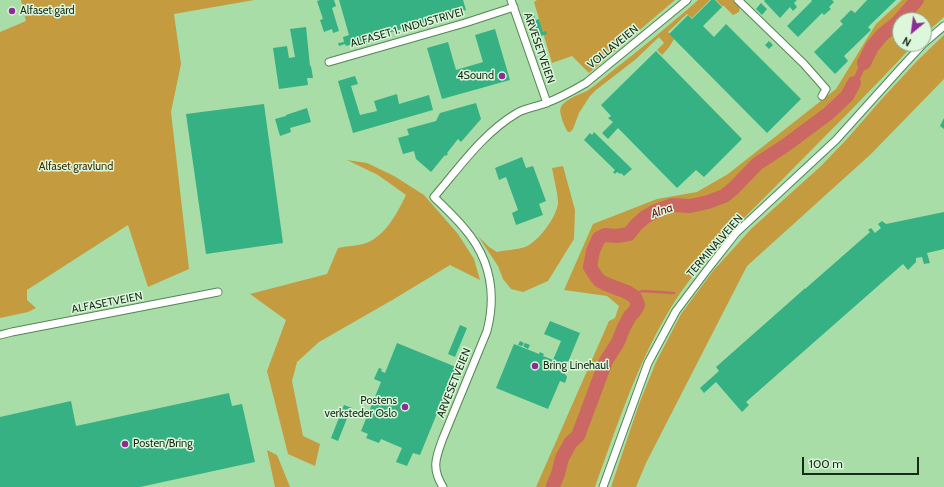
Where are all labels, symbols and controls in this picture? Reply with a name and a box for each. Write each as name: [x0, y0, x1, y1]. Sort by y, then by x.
place label: Alfaset gård: [20, 4, 75, 18]
street label: ALFASET 1. INDUSTRIVEI: [349, 5, 465, 51]
marker: Alfaset gård: [7, 6, 17, 16]
street label: ARVESETVEIEN: [521, 11, 557, 85]
north arrow: [892, 12, 932, 52]
street label: VOLLAVEIEN: [585, 22, 641, 72]
text: N: [900, 34, 913, 50]
place label: 4Sound: [457, 69, 494, 83]
marker: 4Sound: [497, 71, 507, 81]
park label: Alfaset gravlund: [39, 160, 113, 174]
water label: Alna: [649, 201, 675, 221]
street label: TERMINALVEIEN: [684, 212, 746, 280]
street label: ALFASETVEIEN: [70, 290, 144, 316]
street label: ARVESETVEIEN: [434, 346, 474, 420]
place label: Bring Linehaul: [543, 359, 609, 373]
marker: Bring Linehaul: [530, 361, 540, 371]
place label: Postens verksteder Oslo: [325, 394, 397, 420]
marker: Postens verksteder Oslo: [400, 402, 410, 412]
place label: Posten/Bring: [133, 437, 193, 451]
marker: Posten/Bring: [120, 439, 130, 449]
scale bar: [804, 449, 921, 475]
text: 100 m: [809, 456, 843, 471]

